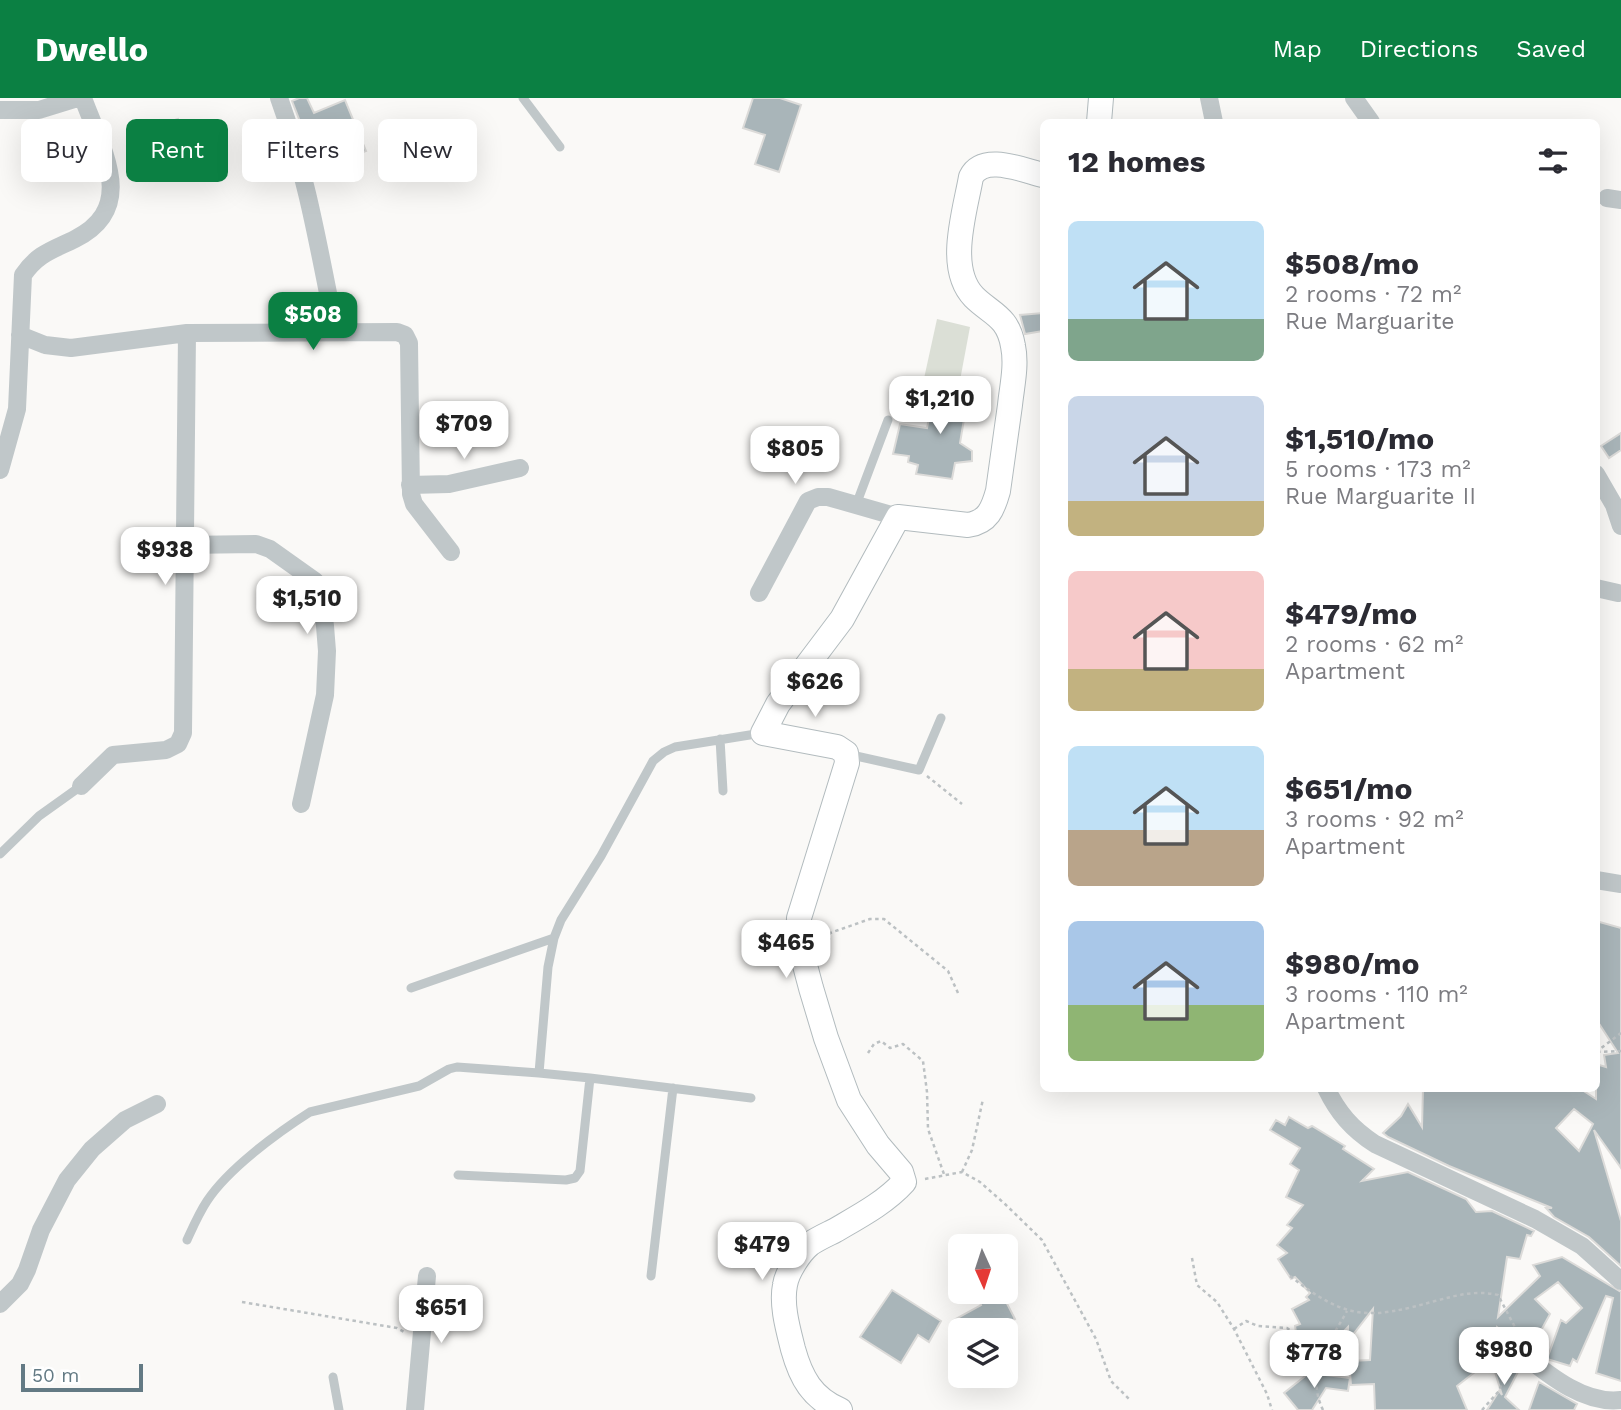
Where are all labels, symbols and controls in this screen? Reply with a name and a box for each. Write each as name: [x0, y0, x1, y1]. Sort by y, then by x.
text: Dwello: [35, 30, 148, 69]
text: Map: [1273, 35, 1322, 63]
text: Directions: [1360, 35, 1478, 63]
text: Saved: [1516, 35, 1586, 63]
chip: Buy: [21, 119, 112, 182]
chip: Rent: [126, 119, 228, 182]
chip: Filters: [242, 119, 364, 182]
chip: New: [378, 119, 477, 182]
icon: filters: [1534, 142, 1572, 180]
text: 12 homes: [1068, 144, 1206, 179]
text: $508/mo: [1285, 246, 1419, 281]
icon: home: [1124, 249, 1208, 333]
text: 2 rooms · 72 m²: [1285, 281, 1461, 308]
pin: $508: [272, 292, 354, 352]
text: $508: [284, 301, 342, 328]
text: Rue Marguarite: [1285, 308, 1455, 335]
pin: $1,210: [883, 376, 997, 436]
text: $1,210: [905, 385, 975, 412]
pin: $709: [423, 402, 505, 461]
text: $709: [435, 410, 493, 437]
text: $1,510/mo: [1285, 421, 1434, 456]
icon: home: [1124, 424, 1208, 508]
pin: $805: [754, 426, 836, 486]
text: $805: [766, 435, 824, 462]
text: 5 rooms · 173 m²: [1285, 456, 1471, 483]
text: Rue Marguarite II: [1285, 483, 1476, 510]
pin: $938: [124, 528, 206, 587]
text: $938: [137, 536, 193, 563]
pin: $1,510: [250, 576, 364, 636]
text: $1,510: [272, 585, 342, 612]
text: $479/mo: [1285, 596, 1417, 631]
icon: home: [1124, 599, 1208, 683]
text: 2 rooms · 62 m²: [1285, 631, 1463, 658]
text: Apartment: [1285, 658, 1405, 685]
pin: $626: [774, 660, 856, 719]
text: $626: [787, 668, 843, 695]
text: $651/mo: [1285, 771, 1412, 806]
icon: home: [1124, 774, 1208, 858]
text: 3 rooms · 92 m²: [1285, 806, 1464, 833]
text: Apartment: [1285, 833, 1405, 860]
pin: $465: [745, 920, 827, 980]
text: $465: [757, 929, 815, 956]
text: $980/mo: [1285, 946, 1419, 981]
icon: home: [1124, 949, 1208, 1033]
text: 3 rooms · 110 m²: [1285, 981, 1468, 1008]
text: Apartment: [1285, 1008, 1405, 1035]
pin: $479: [721, 1222, 803, 1282]
text: $479: [734, 1231, 790, 1258]
north arrow: [948, 1234, 1018, 1304]
map controls: [948, 1234, 1018, 1388]
pin: $651: [400, 1286, 482, 1345]
text: $651: [415, 1294, 467, 1321]
button: layers: [948, 1318, 1018, 1388]
pin: $980: [1463, 1328, 1545, 1387]
pin: $778: [1273, 1330, 1355, 1390]
text: $980: [1475, 1336, 1533, 1363]
text: $778: [1286, 1339, 1342, 1366]
scale bar: [21, 1361, 144, 1393]
text: 50 m: [32, 1364, 79, 1387]

